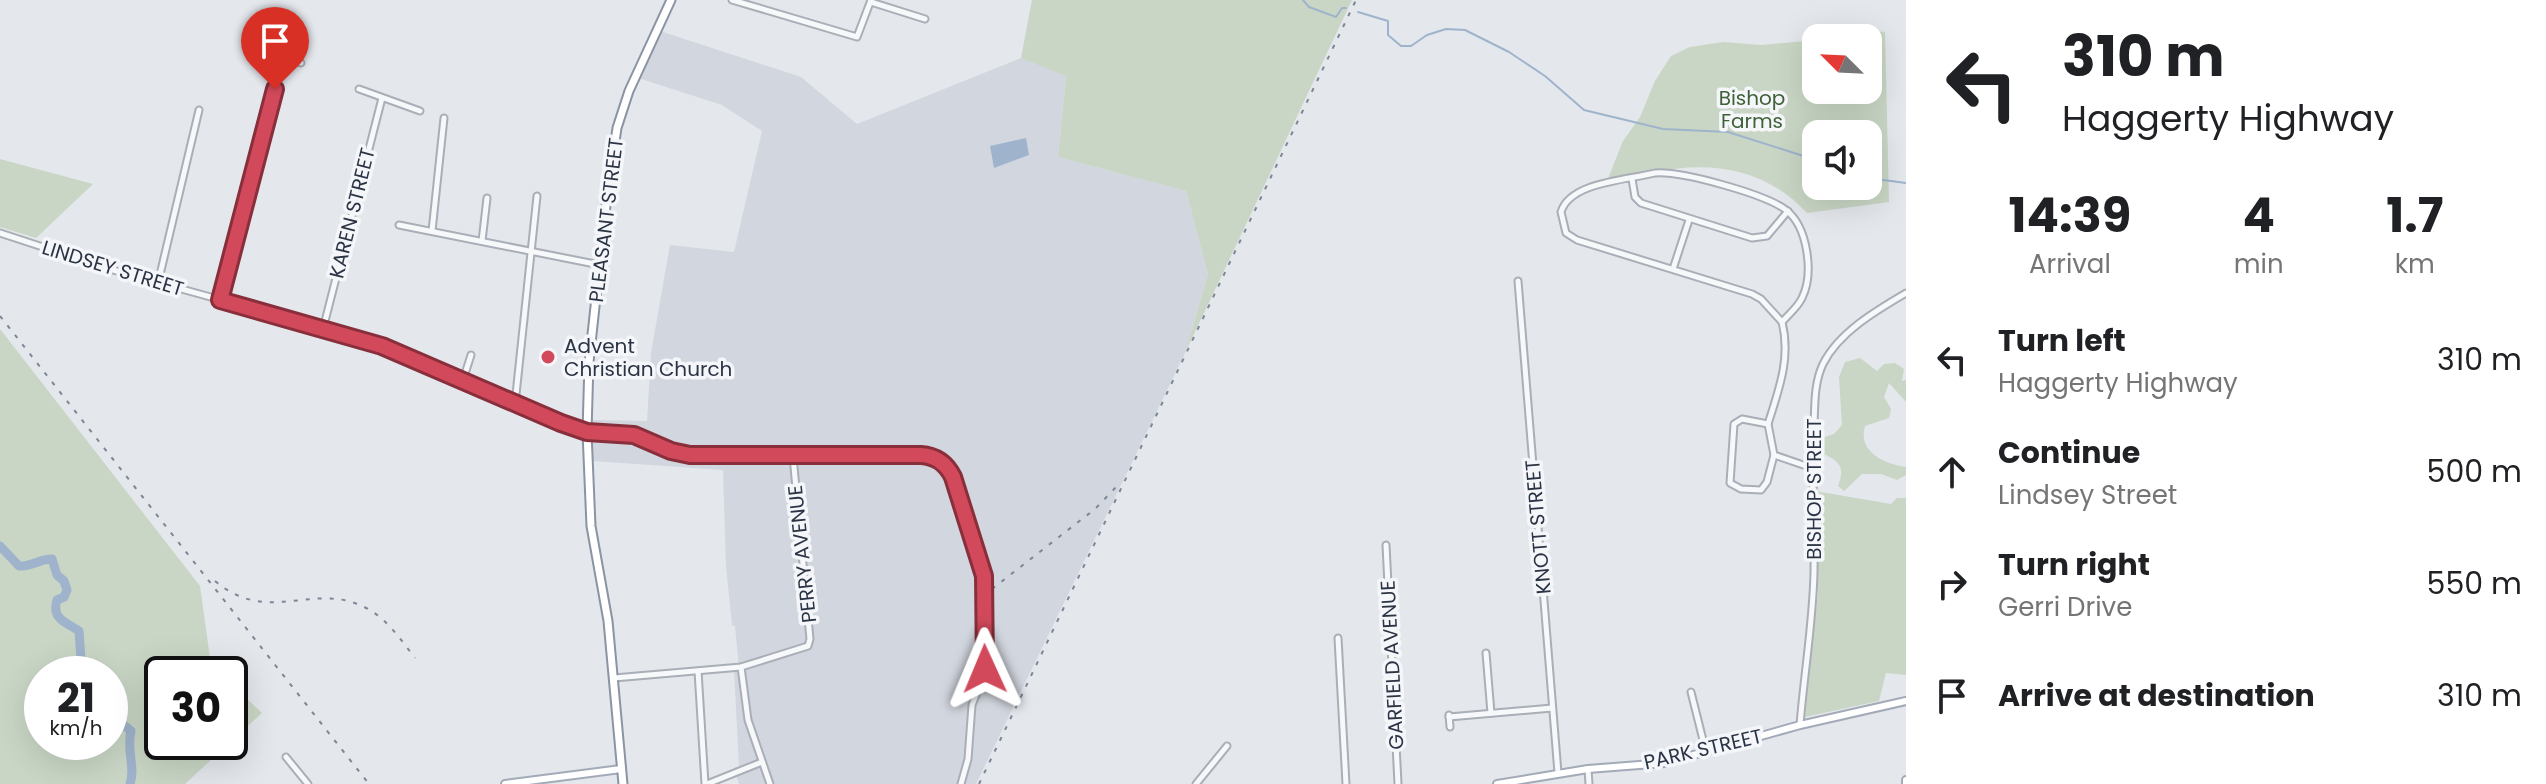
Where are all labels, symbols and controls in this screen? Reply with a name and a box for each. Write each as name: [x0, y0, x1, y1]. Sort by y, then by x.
pin: [241, 7, 309, 89]
text: 310 m: [2062, 17, 2225, 96]
icon: arrive: [253, 19, 297, 63]
north arrow: [1802, 24, 1882, 104]
map controls: [1802, 24, 1882, 200]
icon: left: [1930, 32, 2034, 136]
park label: Bishop Farms: [1719, 84, 1785, 135]
text: Haggerty Highway: [2062, 93, 2394, 144]
button: sound: [1802, 120, 1882, 200]
street label: PLEASANT STREET: [582, 136, 630, 304]
street label: KAREN STREET: [322, 145, 382, 281]
text: 14:39: [2009, 182, 2131, 249]
text: 4: [2242, 182, 2275, 249]
text: 1.7: [2386, 182, 2443, 249]
street label: LINDSEY STREET: [39, 233, 187, 303]
text: Arrival: [2029, 246, 2111, 282]
text: min: [2234, 246, 2284, 282]
text: km: [2395, 246, 2435, 282]
text: Turn left: [1998, 319, 2126, 362]
place label: Advent Christian Church: [564, 332, 732, 383]
icon: left: [1930, 338, 1974, 382]
text: 310 m: [2437, 338, 2522, 381]
marker: Advent Christian Church: [539, 348, 557, 366]
text: Haggerty Highway: [1998, 365, 2238, 401]
street label: BISHOP STREET: [1800, 418, 1828, 560]
text: Continue: [1998, 431, 2140, 474]
icon: ahead: [1930, 450, 1974, 494]
text: 500 m: [2427, 450, 2522, 493]
street label: KNOTT STREET: [1518, 458, 1558, 595]
text: Lindsey Street: [1998, 477, 2177, 513]
street label: PERRY AVENUE: [781, 484, 823, 624]
text: Turn right: [1998, 543, 2150, 586]
icon: right: [1930, 562, 1974, 606]
text: 550 m: [2427, 562, 2522, 605]
street label: GARFIELD AVENUE: [1374, 580, 1410, 750]
text: Gerri Drive: [1998, 589, 2132, 625]
position arrow: [943, 627, 1027, 711]
speed limit sign: 30: [144, 656, 248, 760]
text: 21: [57, 670, 95, 726]
icon: arrive: [1930, 674, 1974, 718]
text: Arrive at destination: [1998, 674, 2315, 717]
text: 310 m: [2437, 674, 2522, 717]
text: km/h: [49, 714, 103, 742]
street label: PARK STREET: [1641, 722, 1765, 776]

